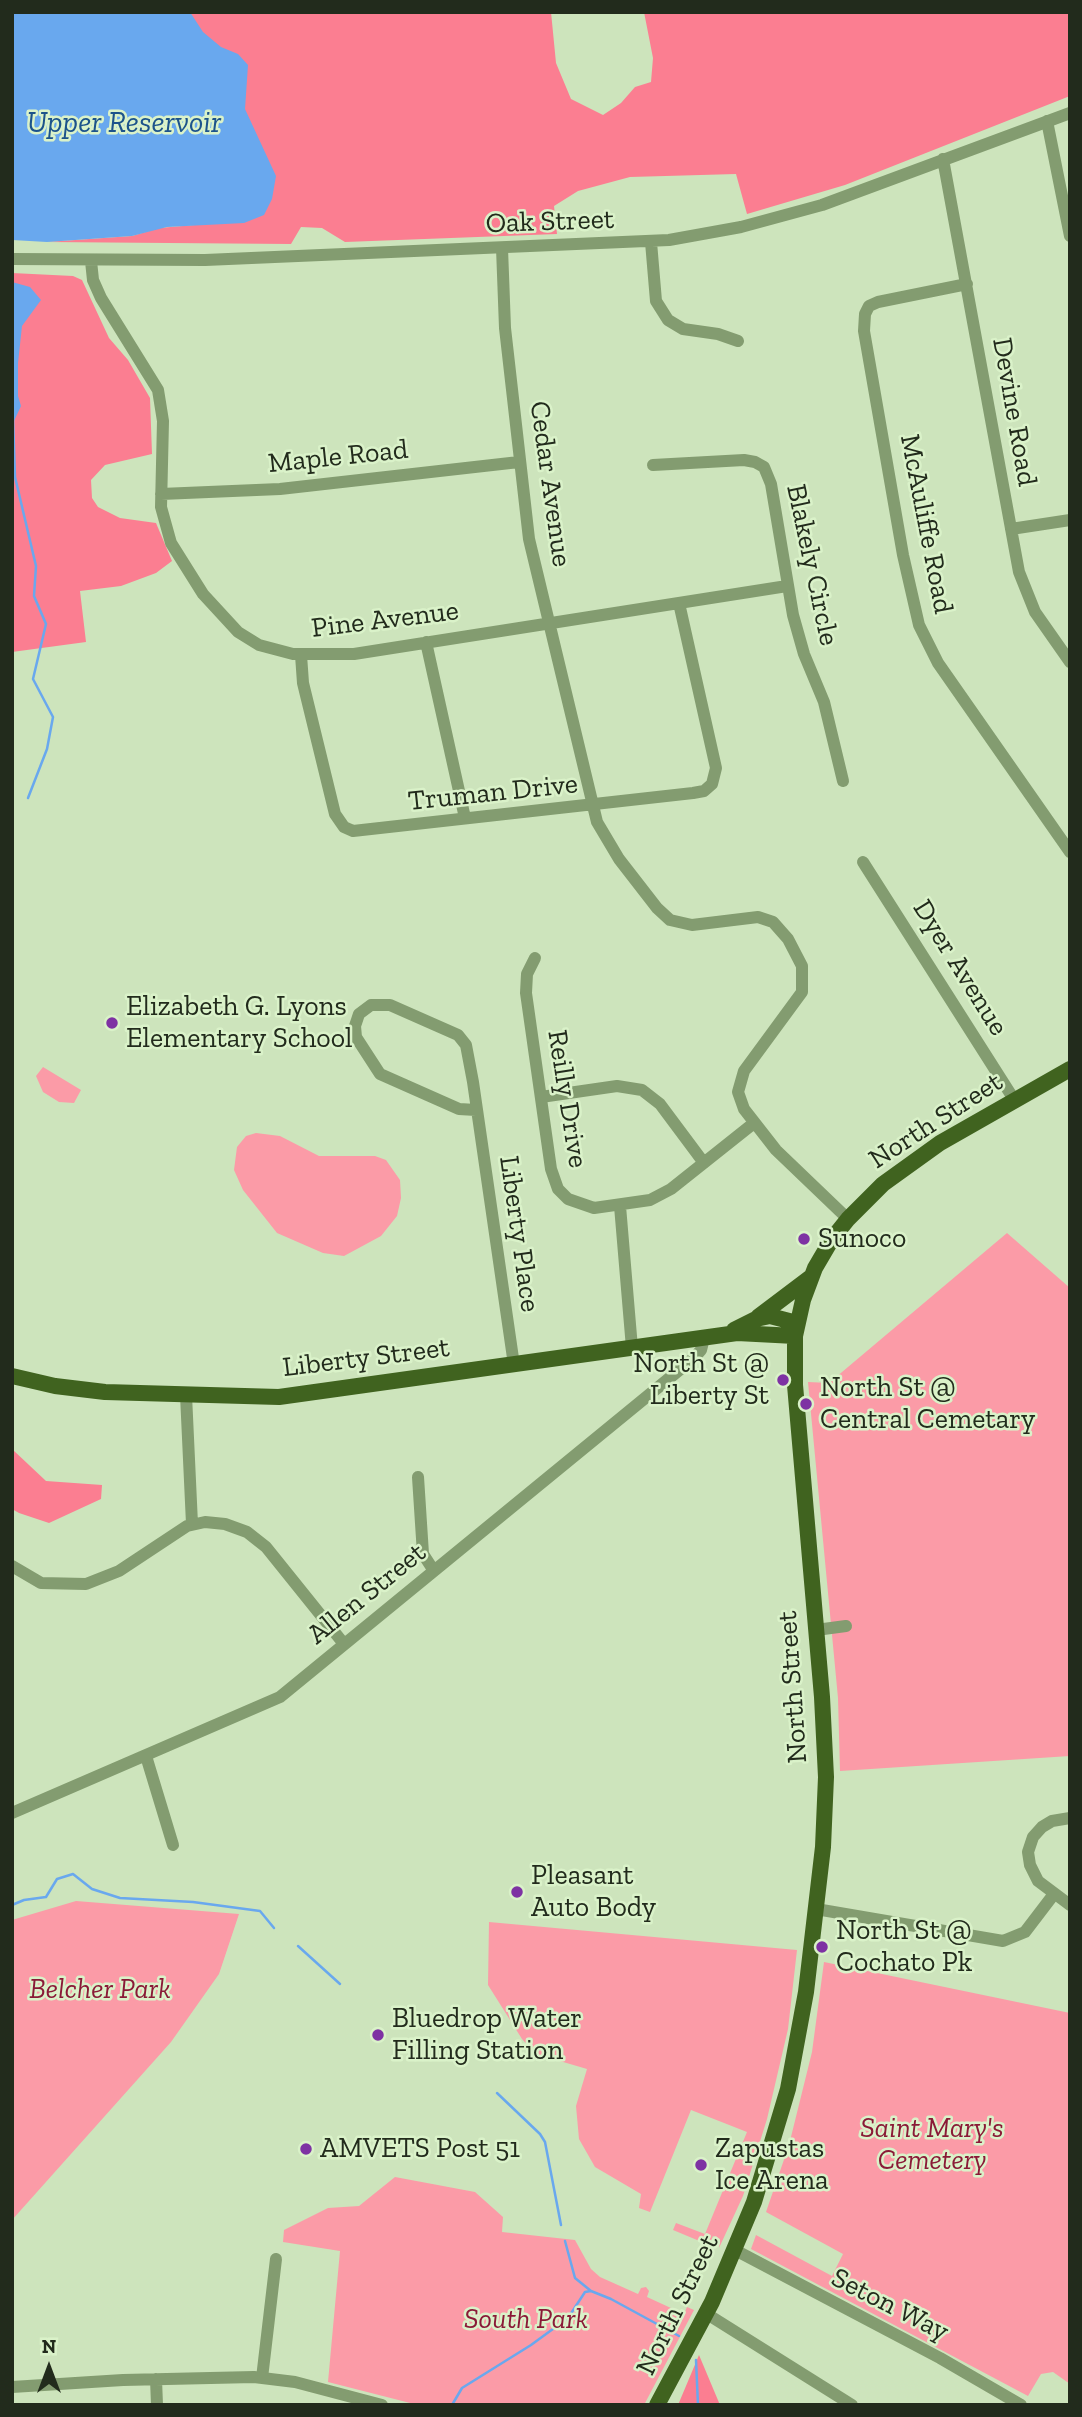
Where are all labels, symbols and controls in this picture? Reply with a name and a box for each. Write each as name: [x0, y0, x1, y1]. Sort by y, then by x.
water label: Upper Reservoir: [27, 105, 221, 141]
street label: Oak Street: [485, 203, 615, 241]
street label: Devine Road: [984, 335, 1044, 489]
street label: Cedar Avenue: [522, 399, 578, 569]
street label: McAuliffe Road: [892, 431, 960, 617]
street label: Maple Road: [266, 433, 410, 481]
street label: Blakely Circle: [779, 481, 845, 649]
street label: Pine Avenue: [309, 594, 461, 646]
street label: Truman Drive: [407, 767, 579, 819]
street label: Dyer Avenue: [905, 894, 1015, 1042]
place label: Elizabeth G. Lyons Elementary School: [126, 990, 352, 1056]
marker: Elizabeth G. Lyons Elementary School: [104, 1015, 120, 1031]
street label: Reilly Drive: [540, 1028, 594, 1170]
street label: North Street: [863, 1065, 1009, 1177]
street label: Liberty Place: [491, 1154, 547, 1314]
place label: Sunoco: [818, 1222, 906, 1256]
marker: Sunoco: [796, 1231, 812, 1247]
street label: Liberty Street: [281, 1331, 451, 1385]
place label: North St @ Liberty St: [633, 1347, 769, 1413]
place label: North St @ Central Cemetary: [820, 1371, 1035, 1437]
marker: North St @ Liberty St: [775, 1372, 791, 1388]
marker: North St @ Central Cemetary: [798, 1396, 814, 1412]
street label: Allen Street: [301, 1536, 433, 1652]
street label: North Street: [771, 1610, 815, 1764]
place label: Pleasant Auto Body: [531, 1859, 656, 1925]
marker: Pleasant Auto Body: [509, 1884, 525, 1900]
place label: North St @ Cochato Pk: [836, 1914, 972, 1980]
marker: North St @ Cochato Pk: [814, 1939, 830, 1955]
park label: Belcher Park: [29, 1973, 171, 2007]
place label: Bluedrop Water Filling Station: [392, 2002, 582, 2068]
marker: Bluedrop Water Filling Station: [370, 2027, 386, 2043]
park label: Saint Mary's Cemetery: [860, 2112, 1004, 2178]
place label: AMVETS Post 51: [320, 2132, 520, 2166]
place label: Zapustas Ice Arena: [715, 2132, 828, 2198]
marker: AMVETS Post 51: [298, 2141, 314, 2157]
marker: Zapustas Ice Arena: [693, 2157, 709, 2173]
street label: North Street: [630, 2229, 726, 2381]
street label: Seton Way: [826, 2261, 954, 2349]
park label: South Park: [464, 2303, 588, 2337]
north arrow: [14, 2333, 84, 2403]
text: N: [42, 2335, 56, 2358]

